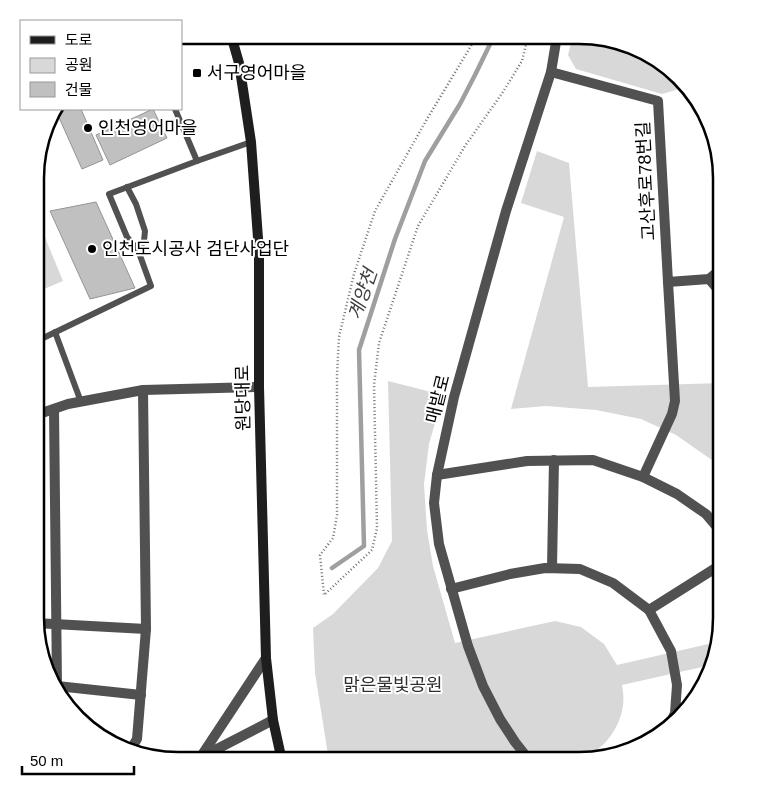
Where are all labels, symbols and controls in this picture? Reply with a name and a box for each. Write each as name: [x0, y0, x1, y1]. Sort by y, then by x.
legend: [20, 20, 182, 110]
text: 도로: [65, 31, 93, 48]
text: 공원: [65, 56, 93, 73]
place label: 서구영어마을: [207, 63, 306, 83]
marker: 서구영어마을: [191, 67, 203, 79]
text: 건물: [65, 81, 93, 98]
place label: 인천영어마을: [98, 118, 197, 138]
street label: 고산후로78번길: [633, 121, 659, 241]
marker: 인천영어마을: [82, 122, 94, 134]
place label: 인천도시공사 검단사업단: [102, 239, 289, 259]
marker: 인천도시공사 검단사업단: [86, 243, 98, 255]
water label: 계양천: [344, 265, 381, 322]
street label: 원당대로: [232, 365, 254, 431]
street label: 매밭로: [422, 372, 454, 426]
park label: 맑은물빛공원: [343, 675, 443, 695]
scale bar: [22, 744, 135, 776]
text: 50 m: [30, 752, 63, 769]

